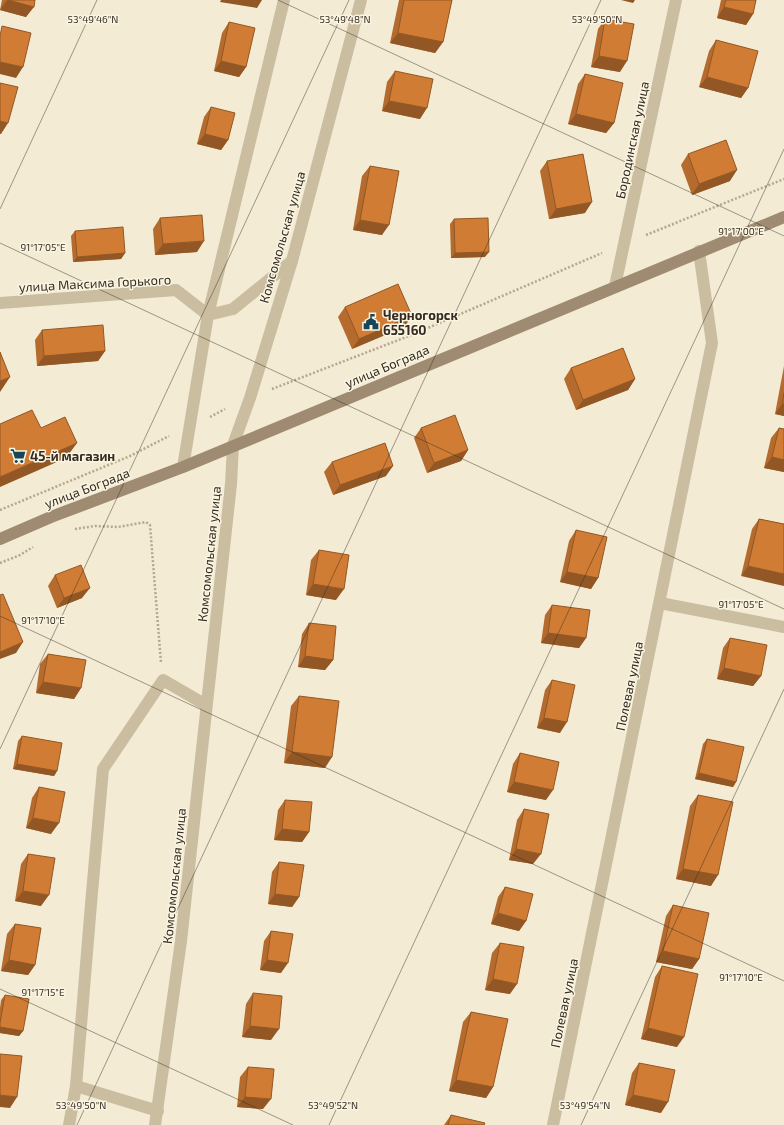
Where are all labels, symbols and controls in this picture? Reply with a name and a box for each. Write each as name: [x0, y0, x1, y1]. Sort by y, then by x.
text: 53°49'46"N: [68, 13, 118, 25]
text: 53°49'48"N: [319, 13, 371, 25]
text: 53°49'50"N: [572, 13, 622, 25]
street label: Бородинская улица: [612, 80, 652, 200]
street label: Комсомольская улица: [256, 169, 308, 305]
text: 91°17'00"E: [718, 225, 764, 237]
text: 91°17'05"E: [20, 241, 66, 253]
street label: улица Максима Горького: [18, 271, 172, 295]
place label: Черногорск 655160: [383, 307, 458, 338]
public building icon: Черногорск 655160: [362, 313, 380, 331]
street label: улица Бограда: [342, 341, 432, 391]
supermarket icon: 45-й магазин: [9, 447, 27, 465]
place label: 45-й магазин: [30, 448, 115, 464]
street label: улица Бограда: [42, 464, 132, 512]
street label: Комсомольская улица: [194, 485, 224, 623]
text: 91°17'05"E: [718, 598, 764, 610]
text: 91°17'10"E: [21, 614, 65, 626]
street label: Полевая улица: [612, 640, 646, 732]
street label: Комсомольская улица: [159, 807, 189, 945]
street label: Полевая улица: [547, 957, 581, 1049]
text: 91°17'10"E: [719, 971, 763, 983]
text: 91°17'15"E: [22, 986, 65, 998]
text: 53°49'50"N: [56, 1099, 106, 1111]
text: 53°49'52"N: [308, 1099, 358, 1111]
text: 53°49'54"N: [560, 1099, 610, 1111]

